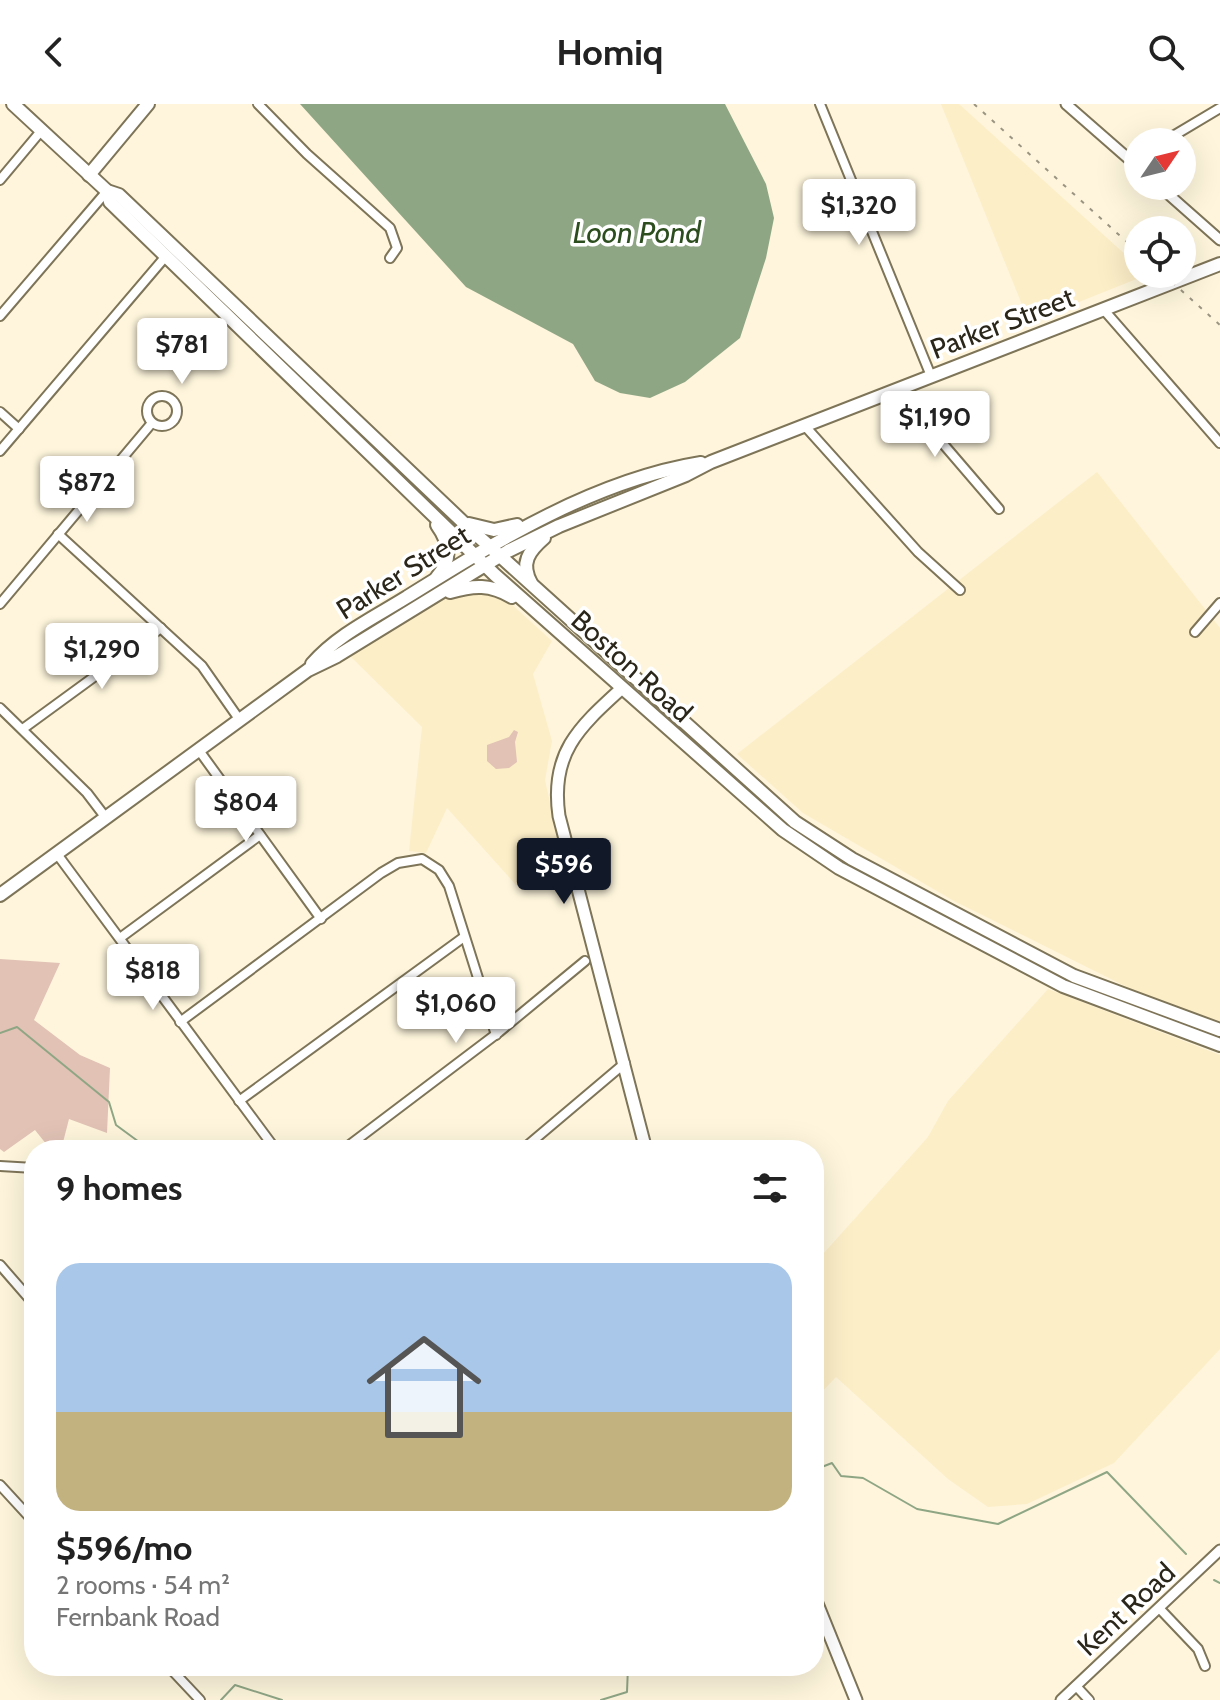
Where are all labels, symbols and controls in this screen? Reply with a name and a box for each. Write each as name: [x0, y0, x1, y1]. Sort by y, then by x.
icon: back: [32, 30, 76, 74]
text: Homiq: [557, 30, 663, 74]
icon: search: [1144, 30, 1188, 74]
north arrow: [1124, 128, 1196, 200]
map controls: [1124, 128, 1196, 288]
pin: $1,320: [794, 179, 924, 247]
text: $1,320: [821, 189, 897, 221]
water label: Loon Pond: [573, 214, 703, 251]
button: locate: [1124, 216, 1196, 288]
street label: Parker Street: [925, 280, 1079, 366]
pin: $781: [135, 318, 229, 386]
text: $781: [155, 328, 209, 360]
pin: $1,190: [870, 391, 1000, 459]
text: $1,190: [899, 401, 971, 433]
pin: $872: [40, 456, 134, 524]
text: $872: [58, 466, 116, 498]
street label: Parker Street: [330, 517, 476, 627]
street label: Boston Road: [564, 603, 700, 729]
pin: $1,290: [37, 623, 167, 691]
text: $1,290: [63, 633, 141, 665]
pin: $804: [199, 776, 293, 844]
text: $804: [213, 786, 279, 818]
pin: $596: [517, 838, 611, 906]
text: $596: [535, 848, 593, 880]
pin: $818: [106, 944, 200, 1012]
text: $818: [125, 954, 181, 986]
pin: $1,060: [391, 977, 521, 1045]
text: $1,060: [415, 987, 497, 1019]
icon: filters: [748, 1166, 792, 1210]
text: 9 homes: [56, 1167, 182, 1209]
icon: home: [352, 1315, 496, 1459]
text: $596/mo: [56, 1527, 192, 1569]
street label: Kent Road: [1070, 1555, 1182, 1663]
text: 2 rooms · 54 m²: [56, 1569, 230, 1601]
text: Fernbank Road: [56, 1601, 220, 1633]

